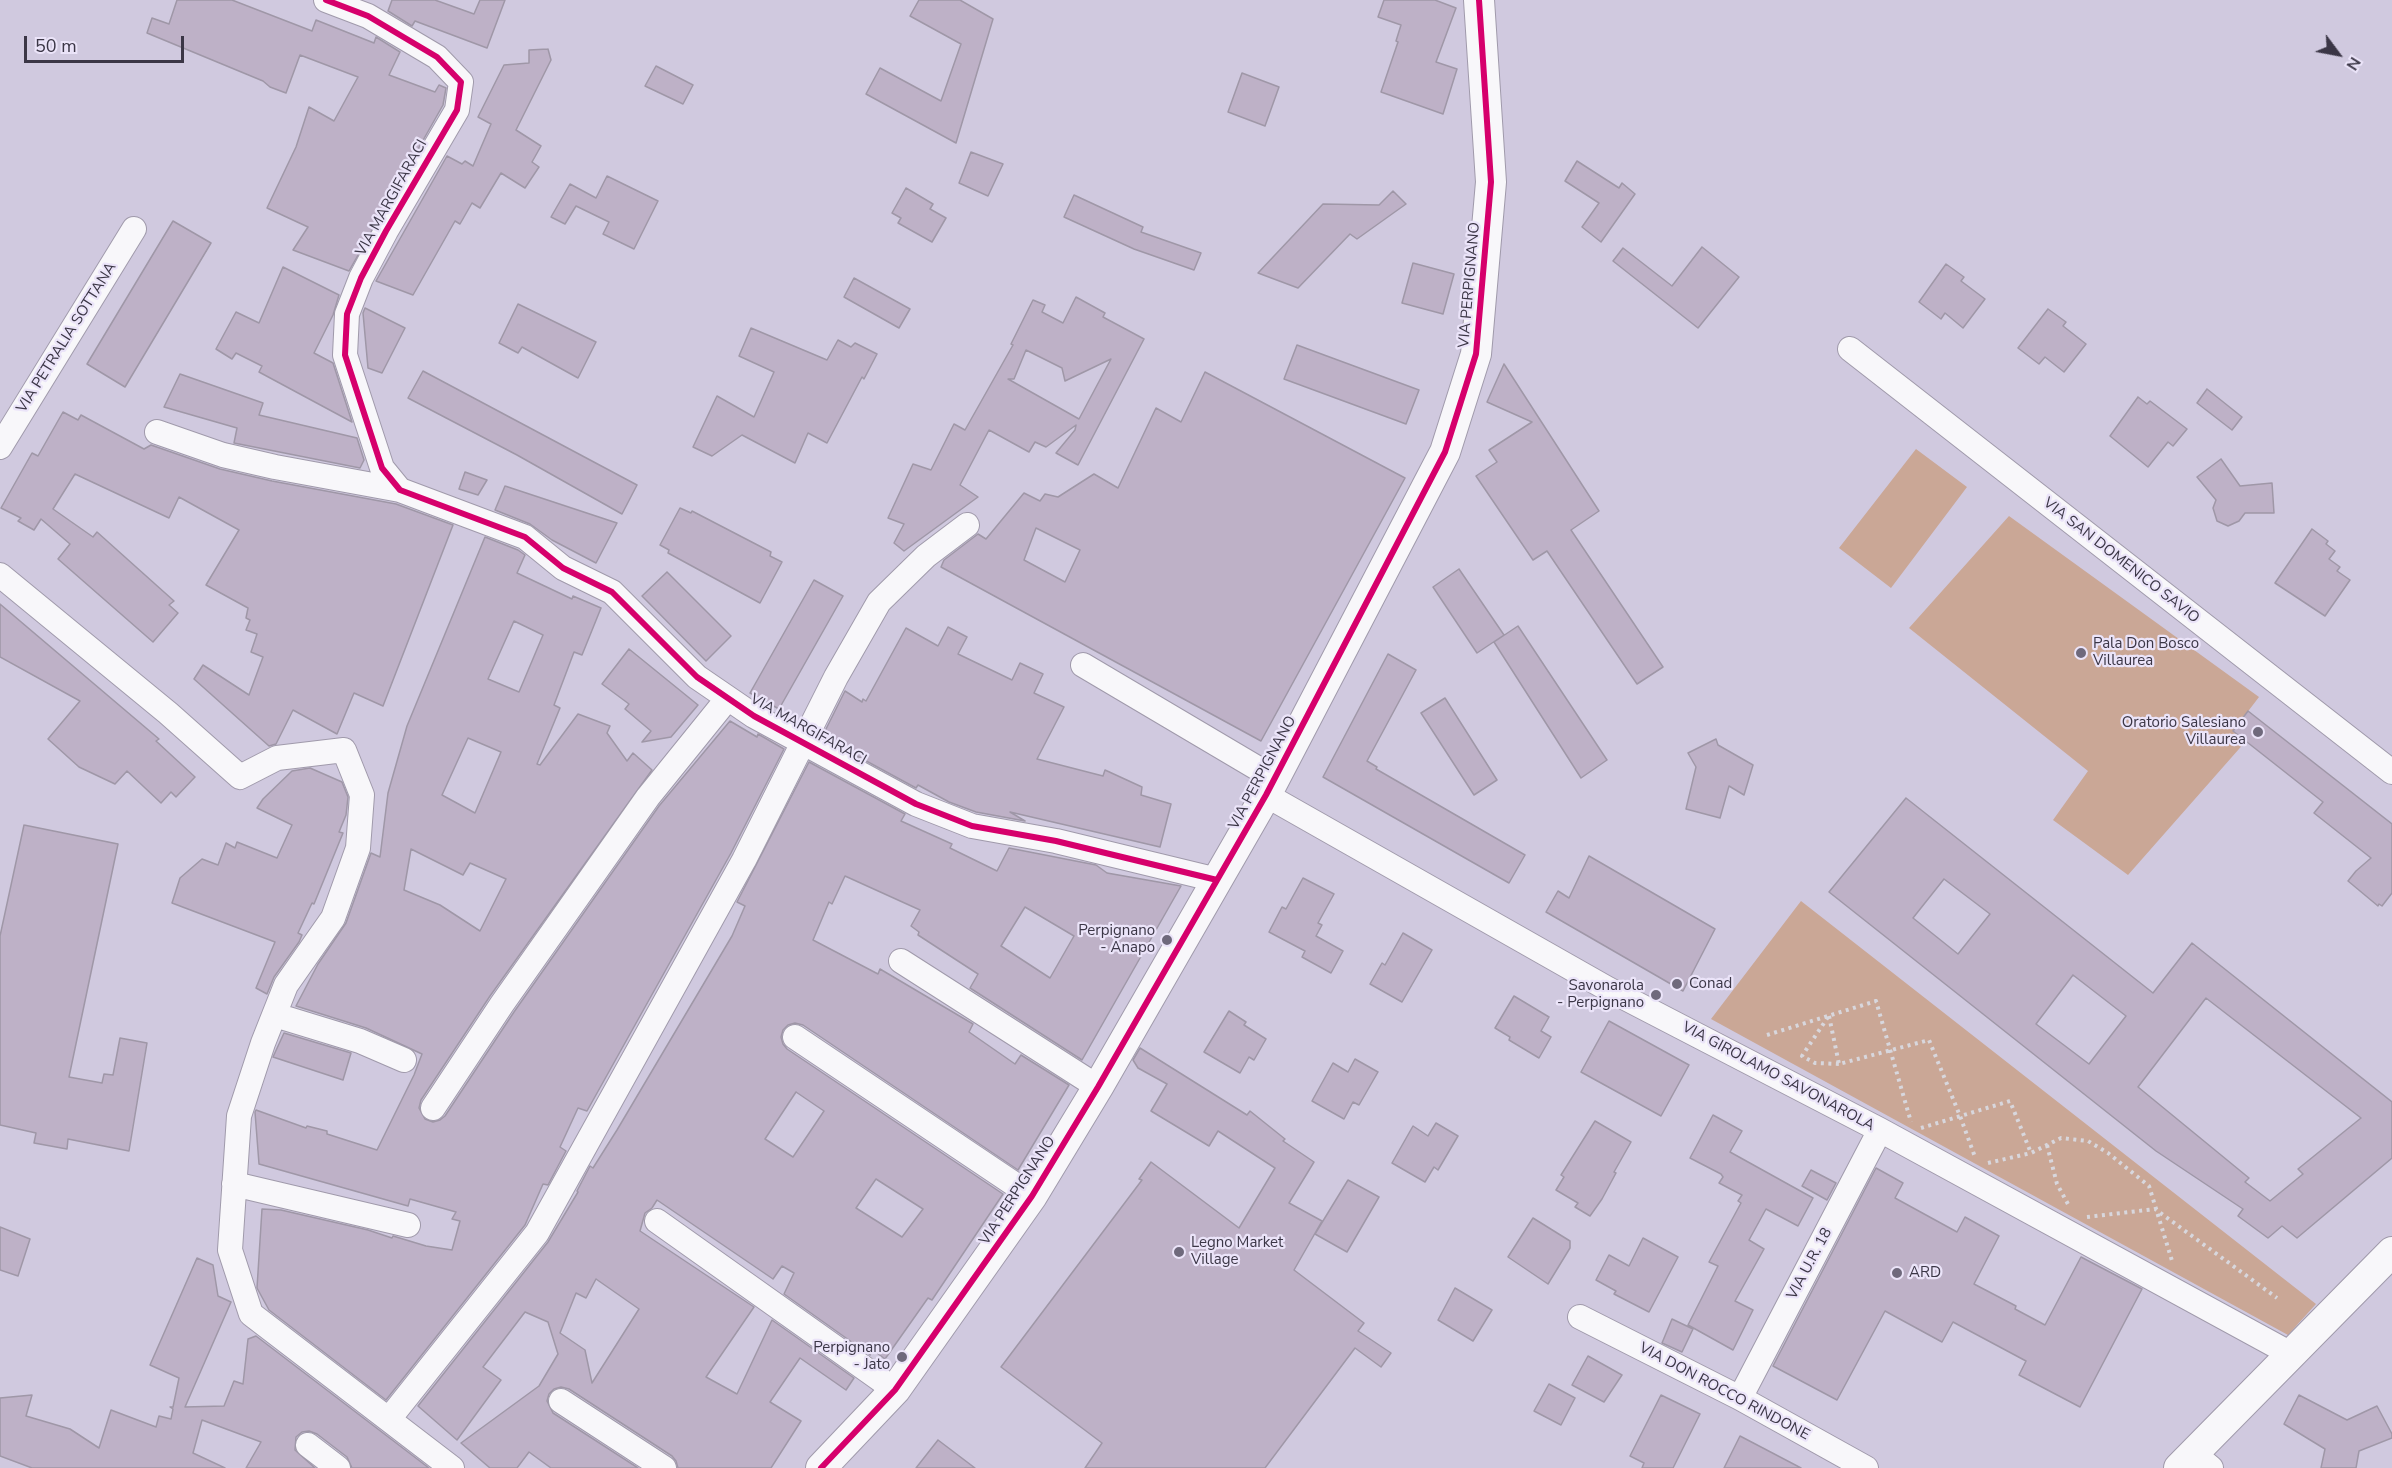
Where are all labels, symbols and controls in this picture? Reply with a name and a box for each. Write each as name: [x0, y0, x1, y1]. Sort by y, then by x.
scale bar: [27, 24, 188, 62]
north arrow: [2308, 24, 2368, 84]
text: 50 m: [35, 34, 77, 58]
text: N: [2341, 53, 2366, 74]
street label: VIA MARGIFARACI: [353, 137, 431, 259]
street label: VIA PERPIGNANO: [1456, 221, 1484, 349]
street label: VIA PETRALIA SOTTANA: [13, 260, 121, 416]
street label: VIA SAN DOMENICO SAVIO: [2039, 494, 2203, 628]
place label: Pala Don Bosco Villaurea: [2093, 635, 2199, 670]
marker: Pala Don Bosco Villaurea: [2074, 646, 2088, 660]
street label: VIA MARGIFARACI: [747, 691, 869, 769]
street label: VIA PERPIGNANO: [1225, 713, 1301, 833]
place label: Oratorio Salesiano Villaurea: [2122, 714, 2246, 749]
marker: Oratorio Salesiano Villaurea: [2251, 725, 2265, 739]
place label: Perpignano - Anapo: [1078, 922, 1155, 957]
marker: Perpignano - Anapo: [1160, 933, 1174, 947]
place label: Conad: [1689, 975, 1732, 993]
place label: Savonarola - Perpignano: [1557, 977, 1644, 1012]
marker: Conad: [1670, 977, 1684, 991]
marker: Savonarola - Perpignano: [1649, 988, 1663, 1002]
street label: VIA GIROLAMO SAVONAROLA: [1679, 1019, 1877, 1135]
street label: VIA PERPIGNANO: [976, 1133, 1060, 1249]
street label: VIA U.R. 18: [1784, 1225, 1836, 1303]
place label: Legno Market Village: [1191, 1234, 1283, 1269]
marker: Legno Market Village: [1172, 1245, 1186, 1259]
place label: ARD: [1909, 1264, 1941, 1282]
marker: ARD: [1890, 1266, 1904, 1280]
place label: Perpignano - Jato: [813, 1339, 890, 1374]
street label: VIA DON ROCCO RINDONE: [1636, 1339, 1812, 1445]
marker: Perpignano - Jato: [895, 1350, 909, 1364]

